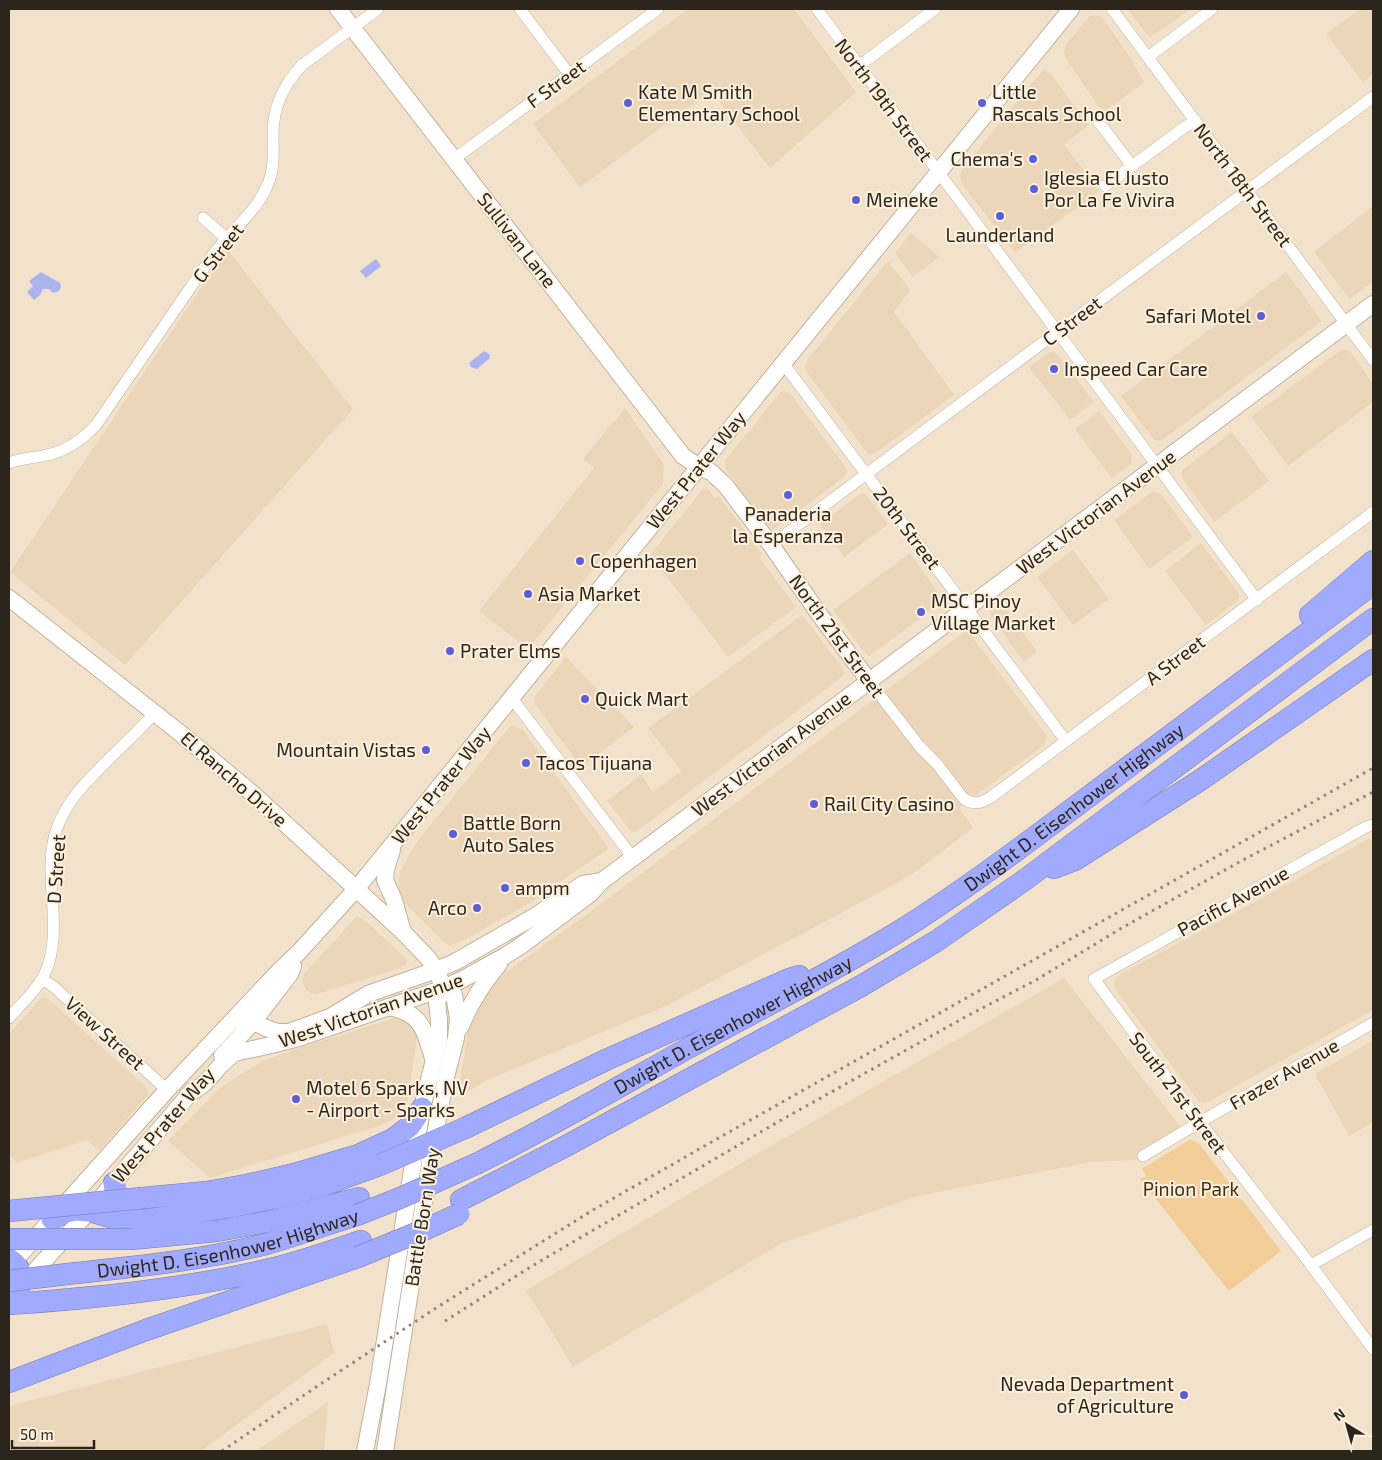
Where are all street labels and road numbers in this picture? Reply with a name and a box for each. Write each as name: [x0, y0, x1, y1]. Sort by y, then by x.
street label: North 19th Street: [831, 34, 938, 166]
street label: F Street: [522, 55, 590, 113]
street label: North 18th Street: [1189, 118, 1297, 251]
street label: Sullivan Lane: [473, 187, 562, 292]
street label: G Street: [187, 218, 248, 287]
street label: C Street: [1038, 291, 1106, 350]
street label: West Prater Way: [641, 406, 750, 533]
street label: West Victorian Avenue: [1012, 444, 1180, 579]
street label: 20th Street: [869, 482, 946, 574]
street label: North 21st Street: [785, 570, 890, 702]
street label: A Street: [1140, 630, 1209, 689]
street label: West Victorian Avenue: [687, 686, 855, 821]
street label: Dwight D. Eisenhower Highway: [959, 718, 1188, 896]
street label: West Prater Way: [386, 721, 495, 848]
street label: El Rancho Drive: [176, 726, 292, 831]
street label: D Street: [42, 833, 69, 905]
street label: Pacific Avenue: [1173, 860, 1292, 941]
street label: Dwight D. Eisenhower Highway: [610, 950, 856, 1099]
street label: West Victorian Avenue: [276, 967, 466, 1052]
street label: View Street: [61, 991, 150, 1074]
street label: South 21st Street: [1125, 1027, 1232, 1158]
street label: Frazer Avenue: [1225, 1033, 1343, 1114]
street label: West Prater Way: [106, 1062, 219, 1187]
street label: Battle Born Way: [399, 1146, 444, 1288]
street label: Dwight D. Eisenhower Highway: [96, 1203, 361, 1282]

